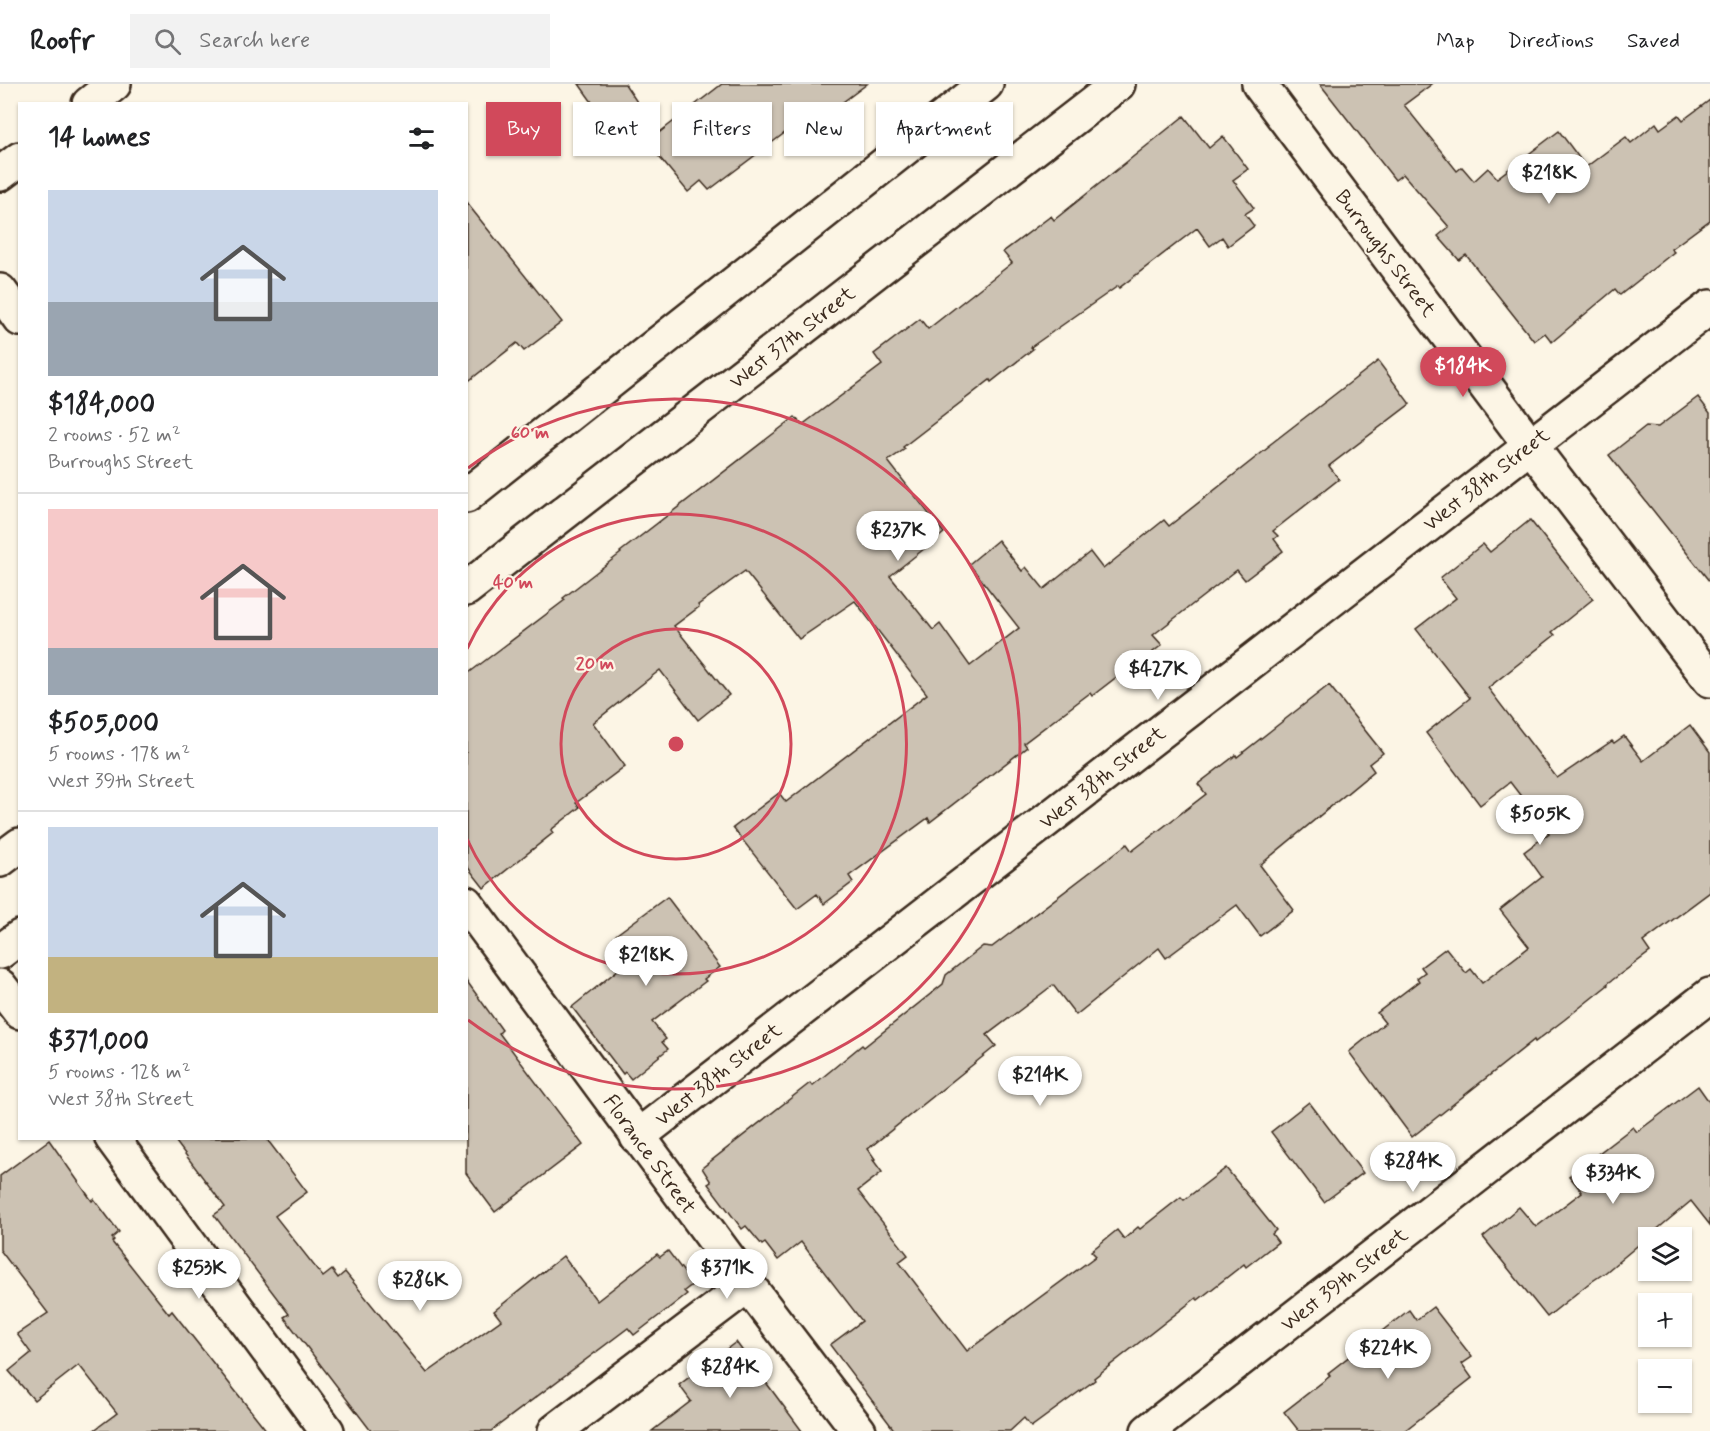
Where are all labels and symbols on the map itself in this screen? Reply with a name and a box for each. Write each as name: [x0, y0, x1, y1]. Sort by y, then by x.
pin: $218K: [1507, 154, 1591, 205]
street label: Burroughs Street: [1328, 184, 1443, 323]
street label: West 37th Street: [724, 279, 862, 396]
pin: $184K: [1421, 347, 1505, 398]
text: 60 m: [511, 421, 549, 445]
street label: West 38th Street: [1418, 421, 1556, 538]
pin: $237K: [856, 511, 940, 562]
text: 40 m: [493, 571, 533, 595]
pin: $427K: [1116, 650, 1200, 701]
text: 20 m: [576, 652, 614, 676]
street label: West 38th Street: [1034, 719, 1172, 836]
centre of rings: [666, 734, 686, 754]
pin: $505K: [1498, 795, 1582, 846]
pin: $218K: [604, 936, 688, 987]
street label: West 38th Street: [650, 1016, 788, 1133]
pin: $214K: [998, 1056, 1082, 1107]
street label: Florance Street: [596, 1089, 702, 1220]
pin: $284K: [1371, 1142, 1455, 1193]
pin: $334K: [1571, 1154, 1655, 1205]
street label: West 39th Street: [1275, 1221, 1415, 1338]
pin: $253K: [157, 1249, 241, 1300]
pin: $371K: [685, 1249, 769, 1300]
pin: $286K: [378, 1261, 462, 1312]
pin: $224K: [1346, 1329, 1430, 1380]
pin: $284K: [688, 1348, 772, 1399]

